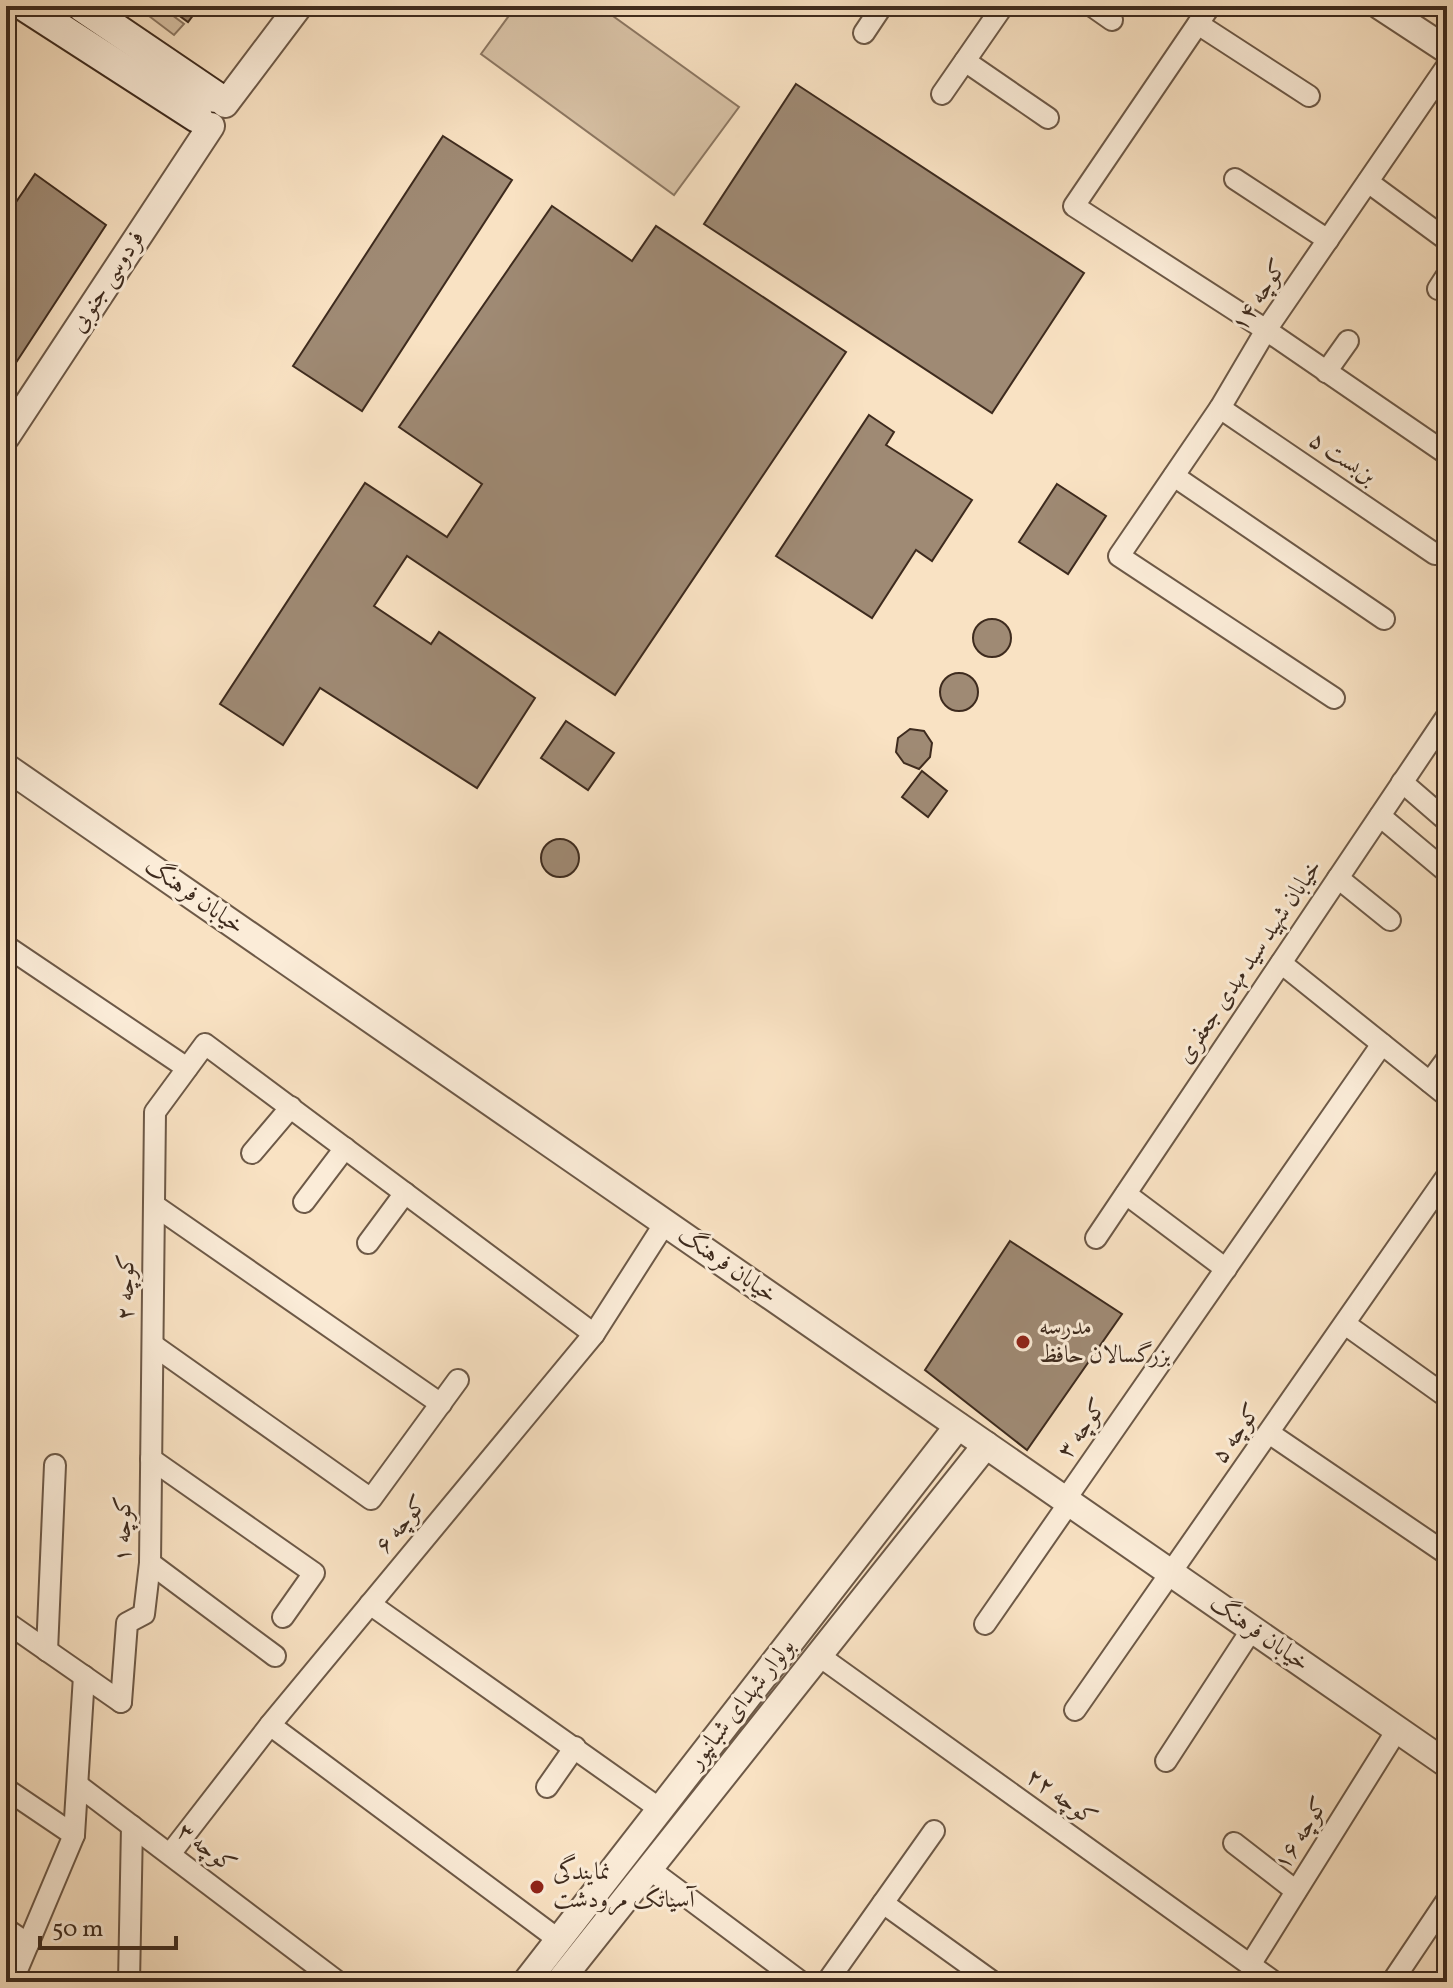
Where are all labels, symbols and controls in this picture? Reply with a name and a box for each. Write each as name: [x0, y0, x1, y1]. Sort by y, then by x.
street label: فردوسی جنوبی: [62, 224, 154, 340]
street label: کوچه ۱۴: [1224, 253, 1296, 339]
street label: بن‌بست ۵: [1301, 424, 1383, 494]
street label: خیابان فرهنگ: [137, 850, 251, 944]
street label: خیابان شهید سید مهدی جعفری: [1169, 853, 1331, 1071]
street label: خیابان فرهنگ: [670, 1219, 784, 1313]
street label: کوچه ۲: [109, 1253, 145, 1321]
place label: مدرسه بزرگسالان حافظ: [1039, 1311, 1171, 1373]
marker: مدرسه بزرگسالان حافظ: [1014, 1333, 1032, 1351]
street label: کوچه ۳: [1050, 1392, 1116, 1466]
street label: کوچه ۵: [1204, 1397, 1270, 1471]
street label: کوچه ۶: [368, 1489, 436, 1561]
street label: کوچه ۱: [106, 1495, 142, 1563]
street label: خیابان فرهنگ: [1202, 1587, 1316, 1681]
street label: بولوار شهدای شبانپور: [679, 1632, 804, 1778]
street label: کوچه ۲۲: [1018, 1761, 1104, 1835]
street label: کوچه ۱۶: [1266, 1791, 1338, 1877]
street label: کوچه ۳: [169, 1815, 243, 1883]
place label: نمایندگی آسیاتک مرودشت: [553, 1853, 697, 1918]
marker: نمایندگی آسیاتک مرودشت: [528, 1878, 546, 1896]
scale bar: [40, 1900, 176, 1950]
text: 50 m: [52, 1913, 104, 1947]

